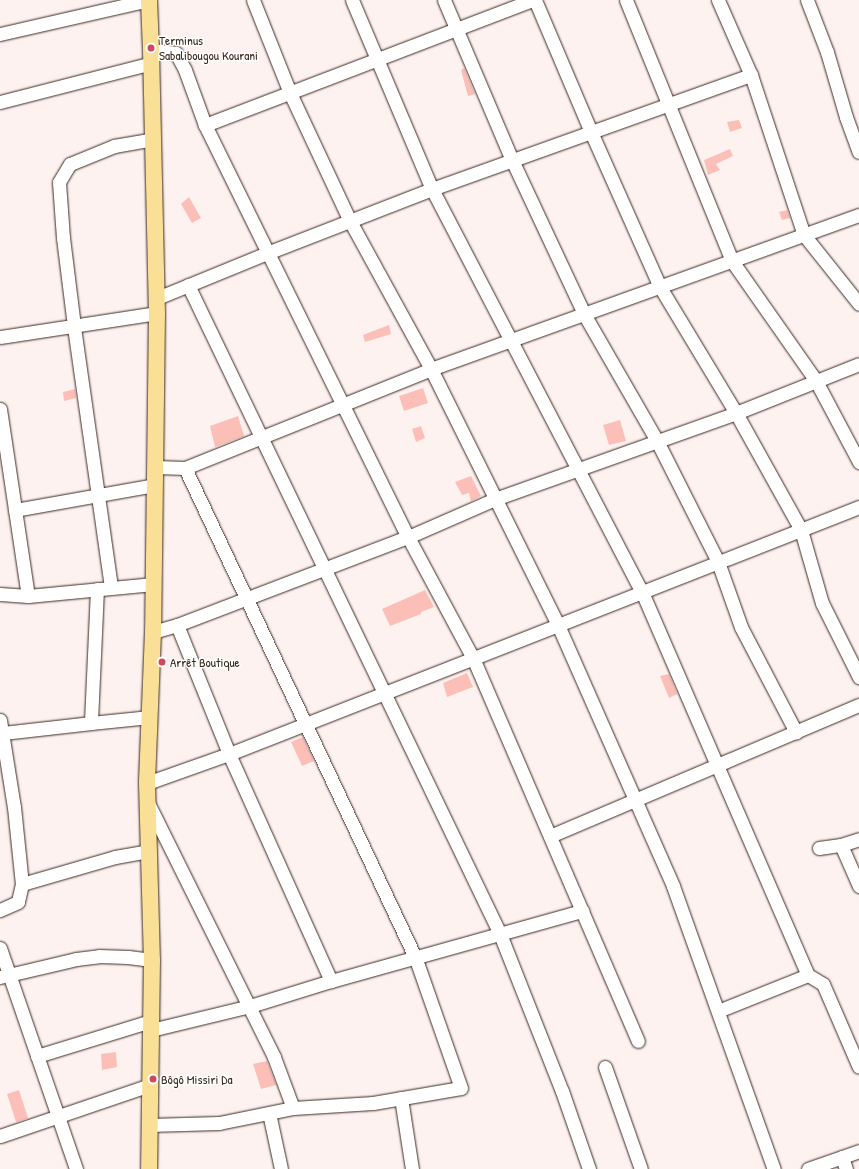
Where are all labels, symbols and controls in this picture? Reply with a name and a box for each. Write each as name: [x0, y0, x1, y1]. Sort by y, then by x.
place label: Terminus Sabalibougou Kourani: [159, 33, 258, 64]
marker: Terminus Sabalibougou Kourani: [146, 43, 156, 53]
place label: Arrêt Boutique: [170, 654, 240, 670]
marker: Arrêt Boutique: [157, 657, 167, 667]
place label: Bôgô Missiri Da: [161, 1071, 233, 1087]
marker: Bôgô Missiri Da: [148, 1074, 158, 1084]

